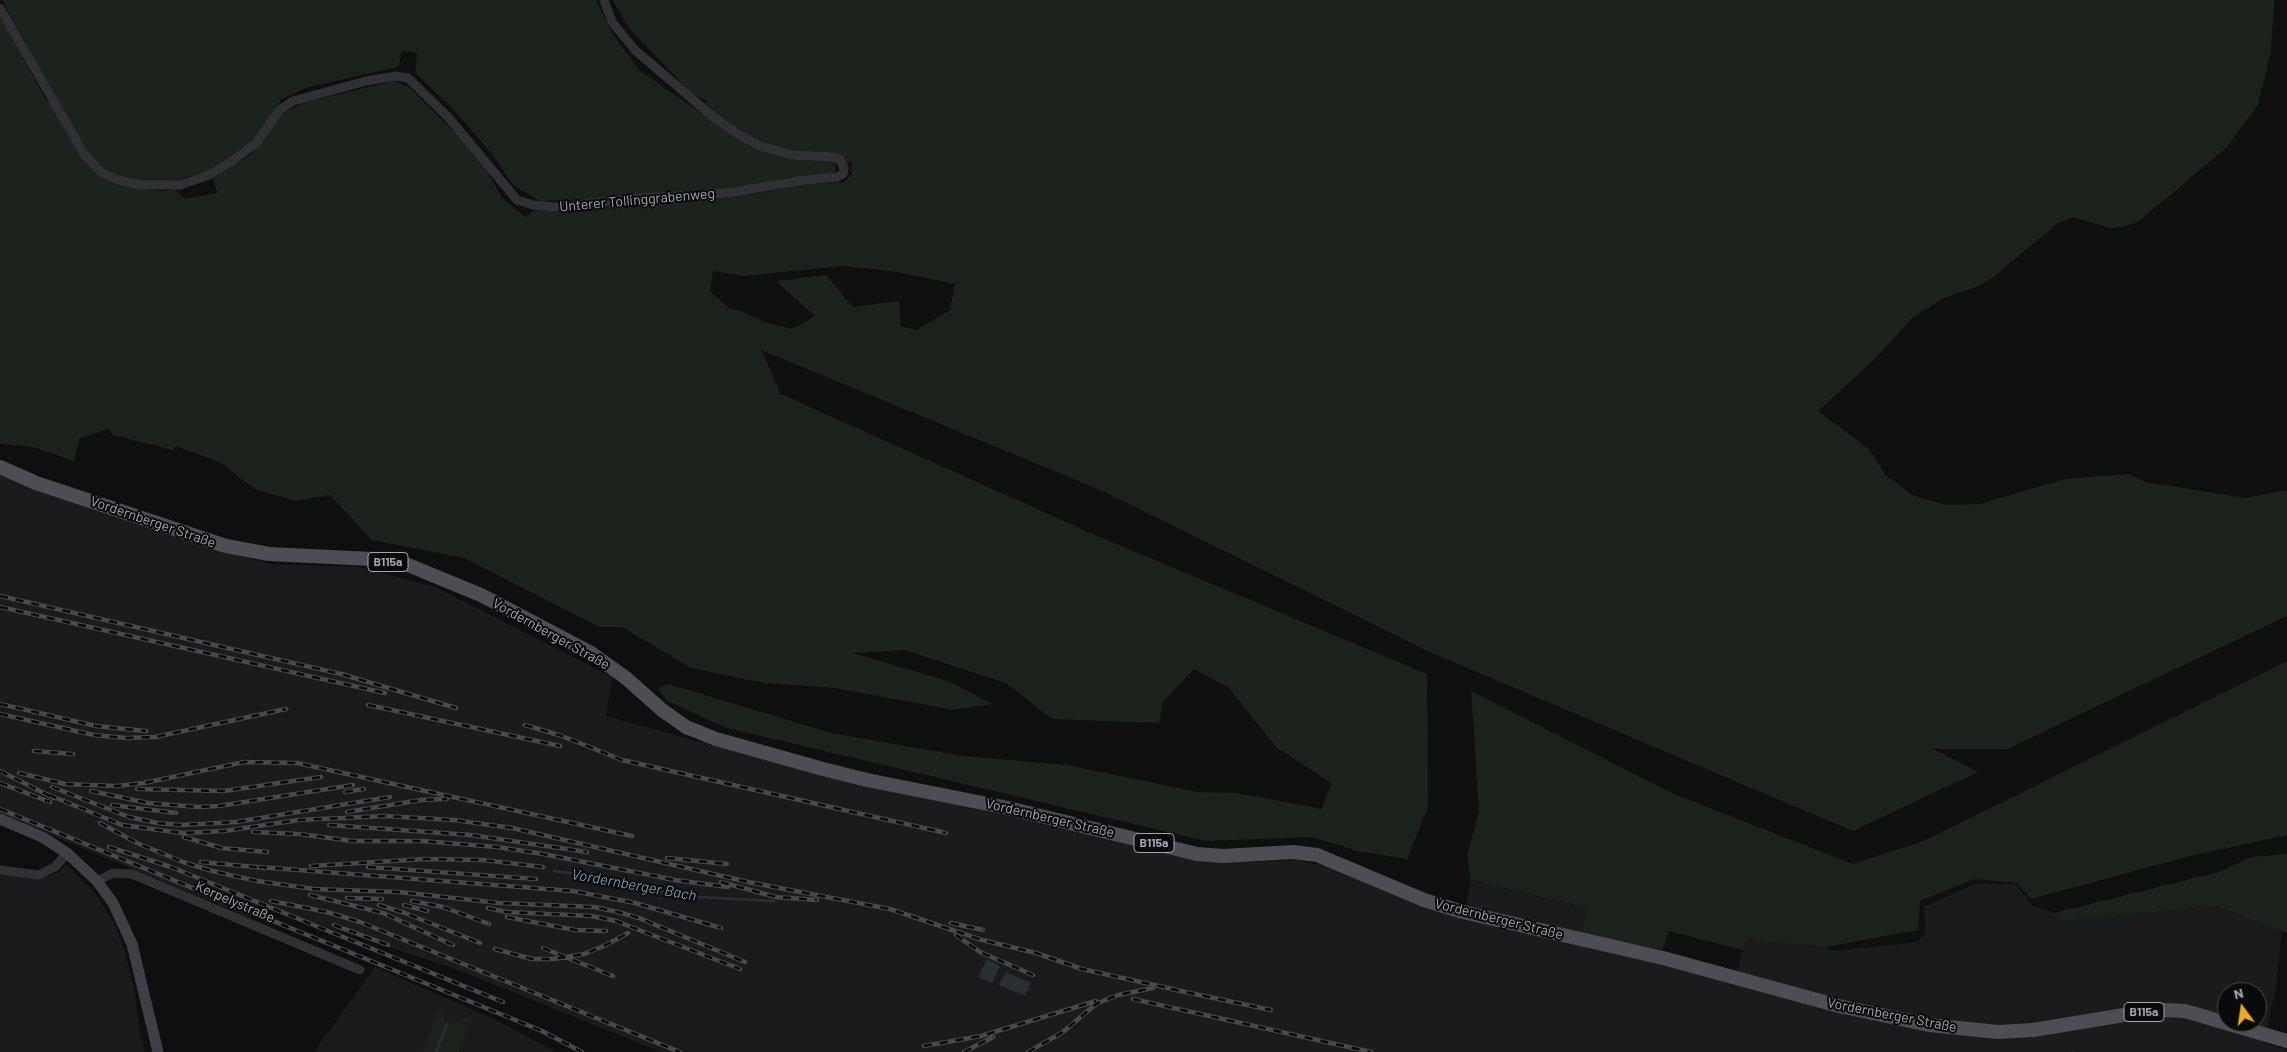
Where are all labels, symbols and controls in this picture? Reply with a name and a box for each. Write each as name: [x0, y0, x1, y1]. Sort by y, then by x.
street label: Unterer Tollinggrabenweg: [559, 185, 715, 215]
street label: Vordernberger Straße: [88, 493, 218, 551]
road number: B115a: [368, 552, 408, 572]
street label: Vordernberger Straße: [489, 595, 613, 673]
street label: Vordernberger Straße: [984, 795, 1116, 841]
road number: B115a: [1134, 834, 1174, 852]
water label: Vordernberger Bach: [570, 865, 698, 905]
street label: Kerpelystraße: [193, 878, 277, 926]
street label: Vordernberger Straße: [1433, 895, 1565, 943]
north arrow: [2217, 982, 2267, 1032]
text: N: [2232, 984, 2245, 1002]
street label: Vordernberger Straße: [1826, 994, 1958, 1036]
road number: B115a: [2124, 1002, 2164, 1022]

